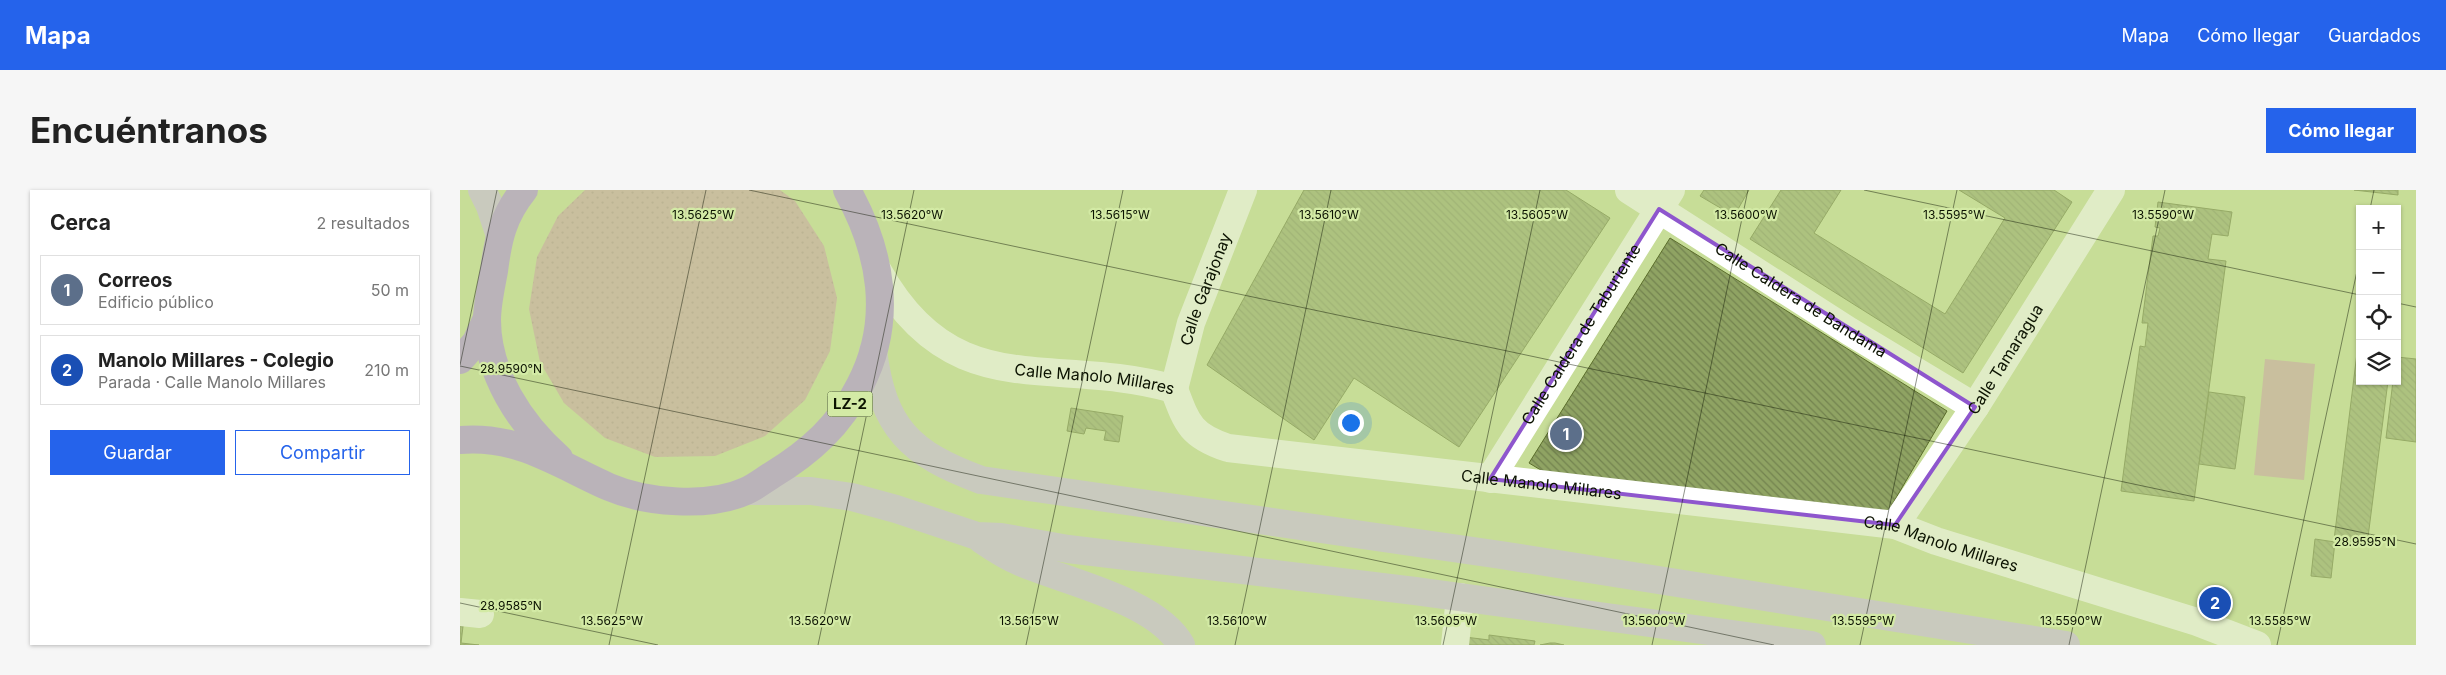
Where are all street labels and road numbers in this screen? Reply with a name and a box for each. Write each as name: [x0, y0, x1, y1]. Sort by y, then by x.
street label: Calle Garajonay: [1176, 230, 1235, 347]
street label: Calle Caldera de Bandama: [1711, 238, 1891, 362]
street label: Calle Caldera de Taburiente: [1517, 240, 1645, 428]
street label: Calle Tamaragua: [1963, 300, 2047, 418]
street label: Calle Manolo Millares: [1013, 359, 1177, 399]
road number: LZ-2: [828, 392, 872, 416]
street label: Calle Manolo Millares: [1460, 465, 1623, 503]
street label: Calle Manolo Millares: [1862, 511, 2021, 576]

